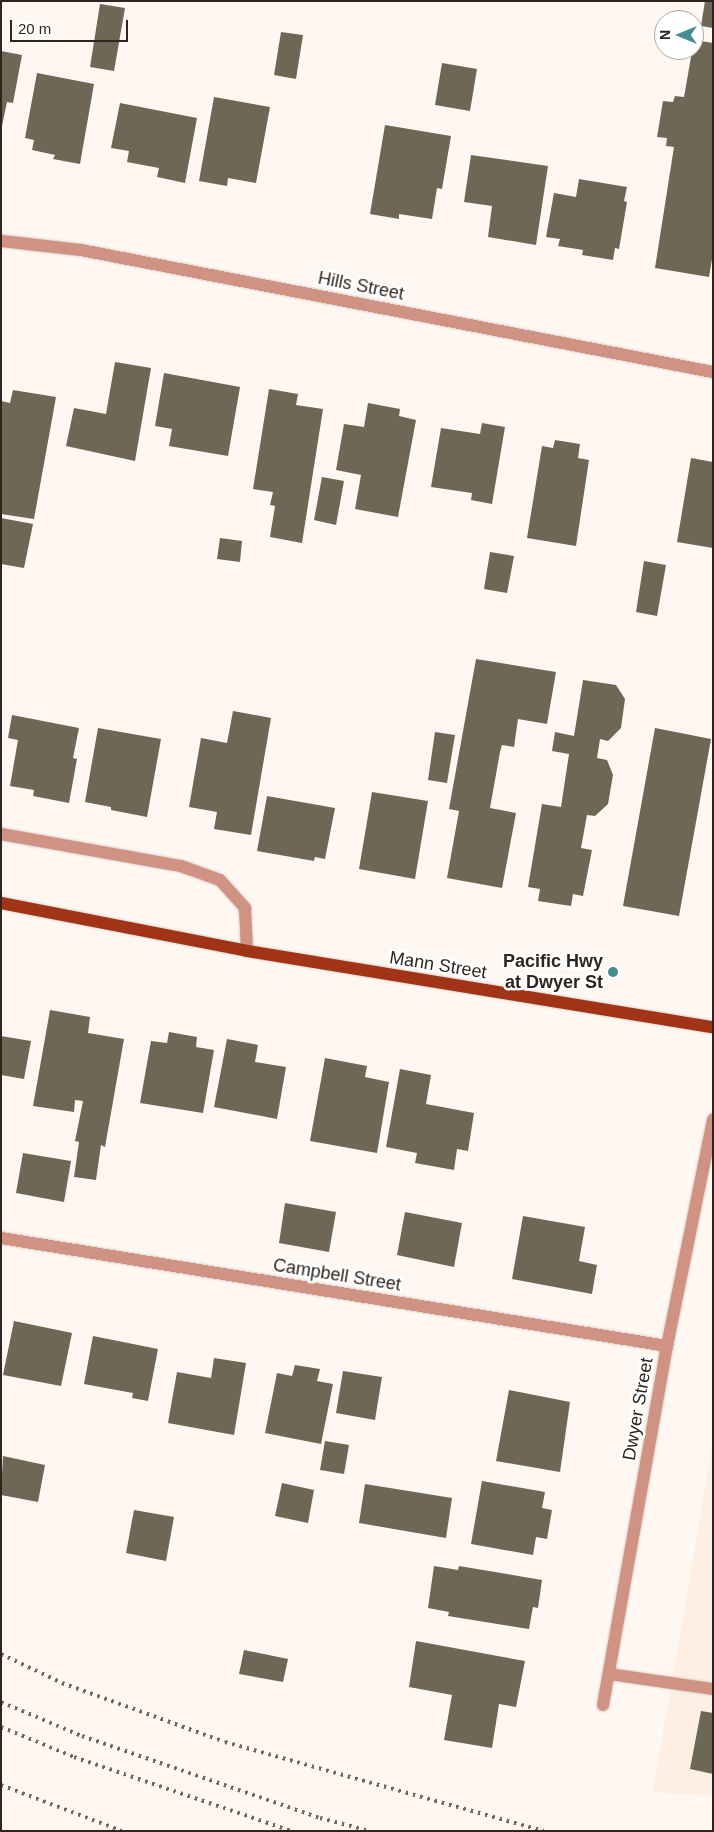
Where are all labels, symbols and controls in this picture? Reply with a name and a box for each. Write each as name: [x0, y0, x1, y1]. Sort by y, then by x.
scale bar: [12, 10, 130, 42]
north arrow: [654, 10, 704, 60]
text: 20 m: [18, 20, 51, 37]
text: N: [657, 30, 673, 40]
street label: Hills Street: [316, 267, 406, 305]
street label: Mann Street: [388, 947, 488, 983]
place label: Pacific Hwy at Dwyer St: [503, 951, 603, 994]
marker: Pacific Hwy at Dwyer St: [607, 966, 619, 978]
street label: Campbell Street: [272, 1254, 402, 1296]
street label: Dwyer Street: [618, 1356, 658, 1462]

